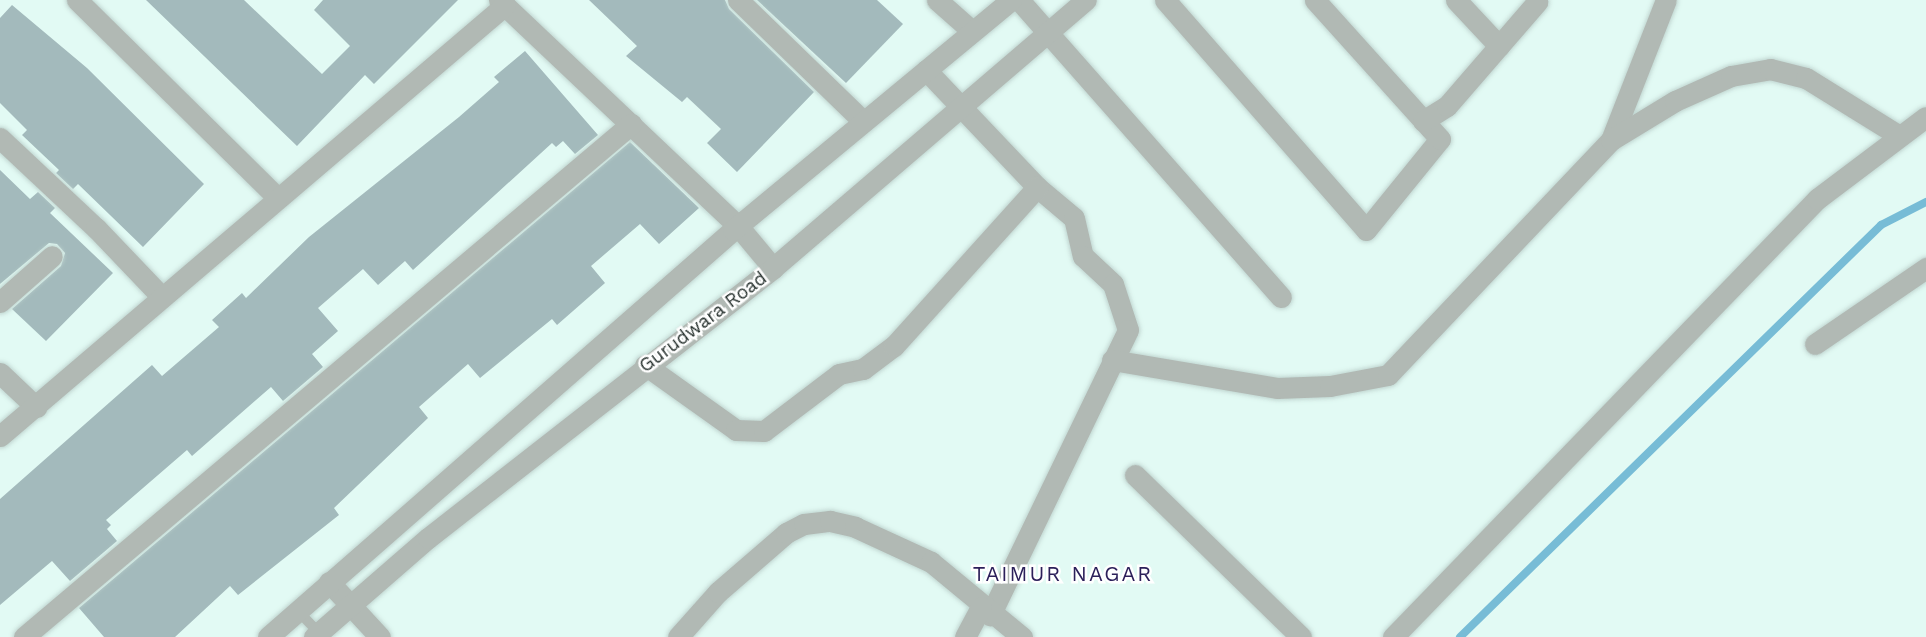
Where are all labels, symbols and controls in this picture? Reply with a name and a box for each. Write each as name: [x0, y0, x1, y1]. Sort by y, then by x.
street label: Gurudwara Road: [634, 266, 772, 378]
district label: TAIMUR NAGAR: [974, 561, 1152, 587]

